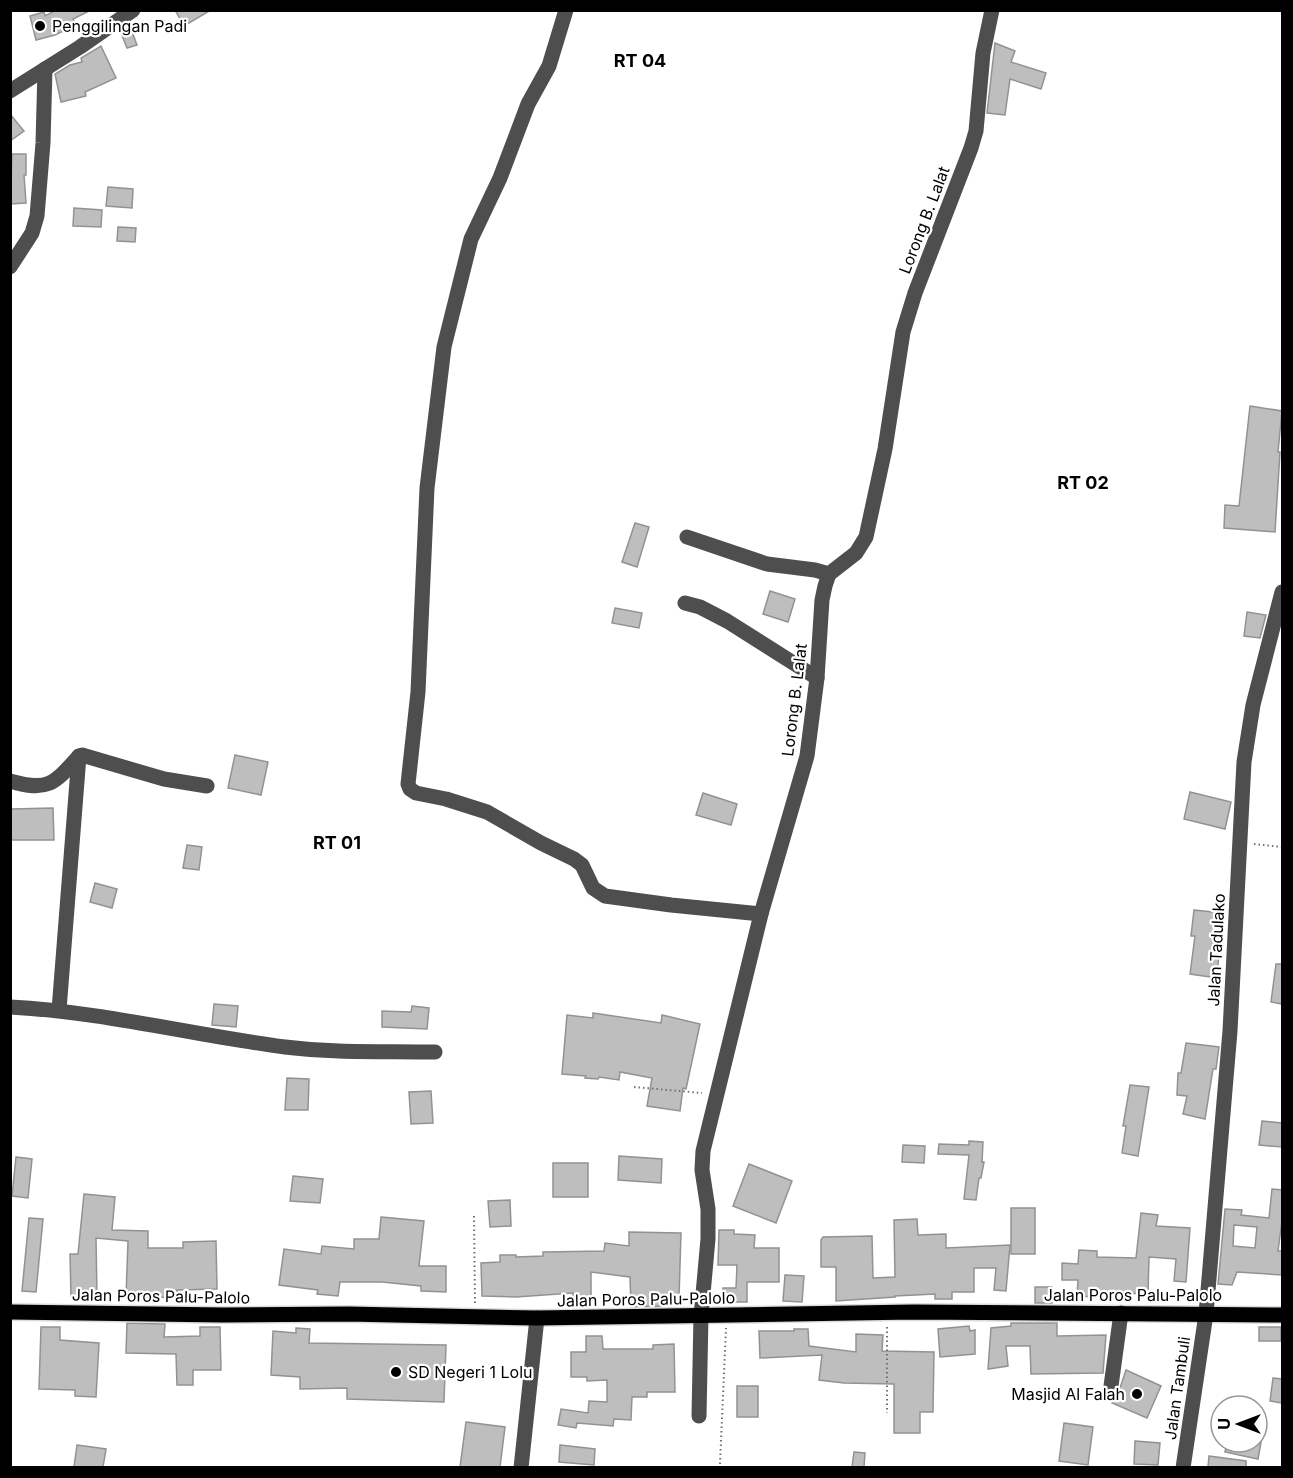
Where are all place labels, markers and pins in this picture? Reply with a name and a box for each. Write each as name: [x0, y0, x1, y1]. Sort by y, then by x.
place label: Penggilingan Padi: [52, 16, 187, 36]
marker: Penggilingan Padi: [33, 19, 47, 33]
place label: SD Negeri 1 Lolu: [408, 1362, 532, 1382]
marker: SD Negeri 1 Lolu: [389, 1365, 403, 1379]
place label: Masjid Al Falah: [1011, 1384, 1125, 1404]
marker: Masjid Al Falah: [1130, 1387, 1144, 1401]

